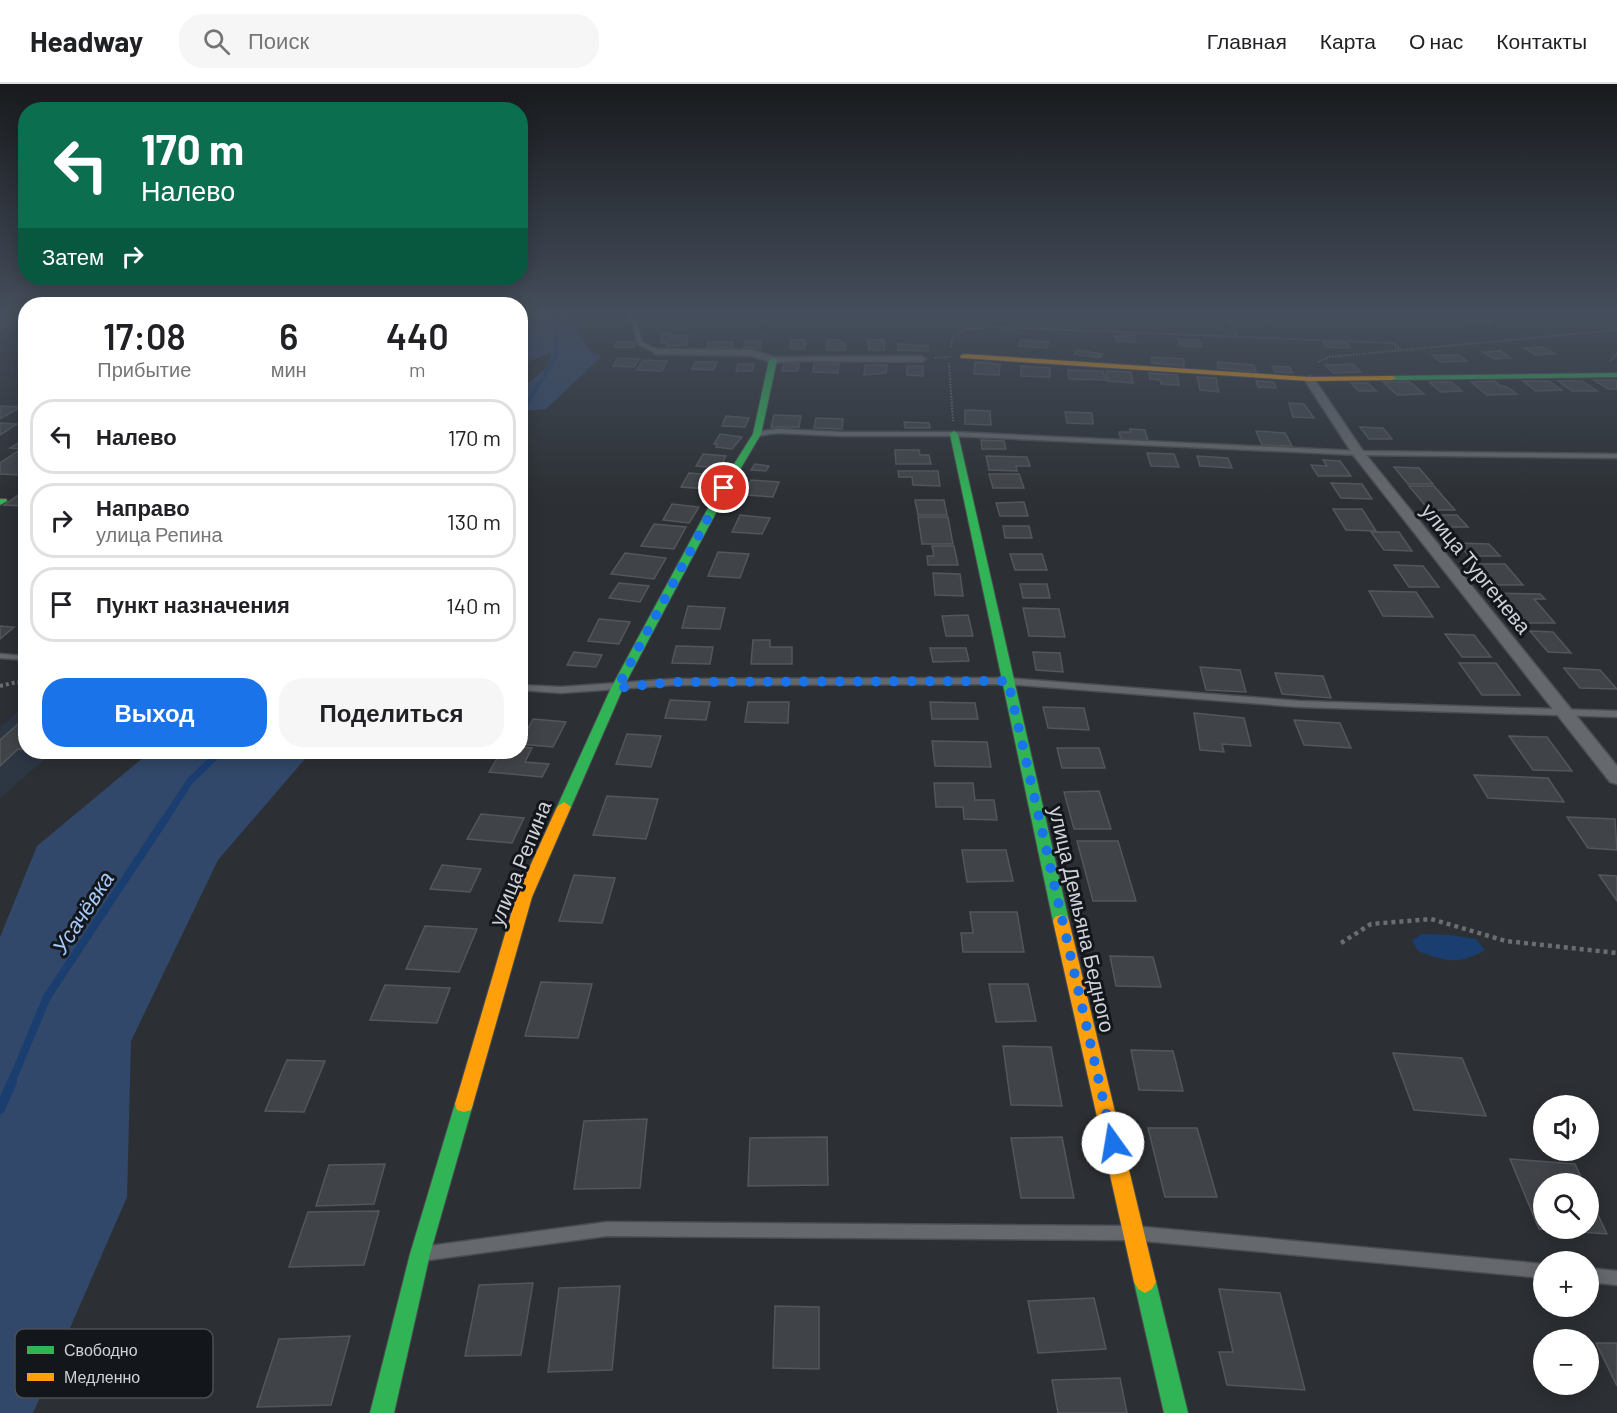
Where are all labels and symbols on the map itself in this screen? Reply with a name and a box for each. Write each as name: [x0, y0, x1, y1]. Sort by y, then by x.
pin: [698, 462, 749, 513]
street label: улица Тургенева: [1417, 498, 1537, 638]
street label: улица Репина: [482, 796, 556, 929]
street label: улица Демьяна Бедного: [1045, 803, 1121, 1035]
water label: Усачёвка: [45, 866, 118, 959]
position arrow: [1081, 1111, 1145, 1175]
legend: [15, 1329, 213, 1398]
text: Свободно: [64, 1340, 138, 1359]
text: Медленно: [64, 1367, 140, 1386]

